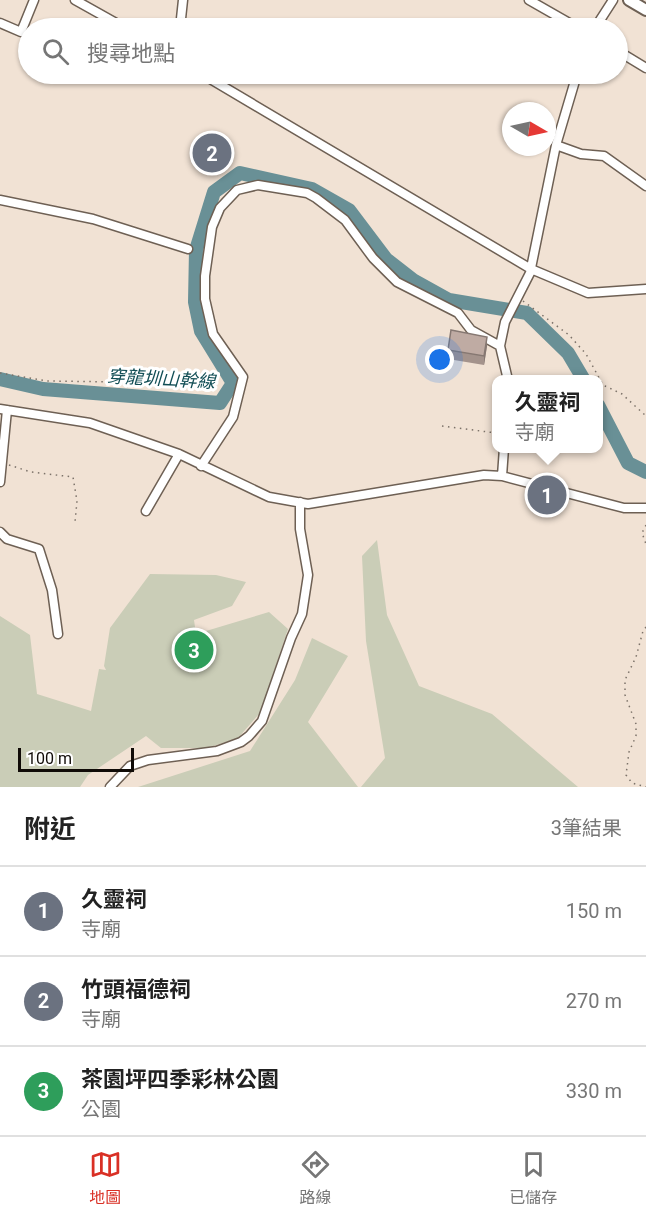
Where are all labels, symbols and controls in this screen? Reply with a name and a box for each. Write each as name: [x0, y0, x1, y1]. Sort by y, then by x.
search box: [18, 18, 628, 84]
icon: search: [39, 35, 72, 68]
text: 搜尋地點: [87, 41, 175, 66]
north arrow: [502, 102, 556, 156]
pin: 2: [192, 130, 232, 176]
your location: [425, 345, 454, 374]
water label: 穿龍圳山幹線: [107, 365, 217, 392]
popup: [492, 375, 603, 453]
text: 久靈祠: [514, 390, 581, 415]
text: 寺廟: [514, 420, 554, 444]
pin: 1: [528, 472, 566, 518]
pin: 3: [174, 628, 214, 672]
scale bar: [18, 745, 134, 772]
text: 100 m: [27, 749, 72, 768]
text: 附近: [24, 814, 76, 844]
text: 3筆結果: [551, 816, 622, 840]
text: 久靈祠: [81, 887, 147, 912]
text: 1: [38, 899, 49, 923]
text: 150 m: [566, 899, 622, 923]
text: 寺廟: [81, 917, 121, 941]
text: 竹頭福德祠: [81, 977, 191, 1002]
text: 2: [38, 989, 49, 1013]
text: 270 m: [566, 989, 622, 1013]
text: 寺廟: [81, 1007, 121, 1031]
text: 茶園坪四季彩林公園: [81, 1067, 279, 1092]
text: 3: [38, 1079, 49, 1103]
text: 330 m: [566, 1079, 622, 1103]
text: 公園: [81, 1097, 121, 1121]
tab: 地圖: [89, 1148, 122, 1208]
tab: 路線: [299, 1148, 332, 1208]
tab: 已儲存: [509, 1148, 557, 1208]

